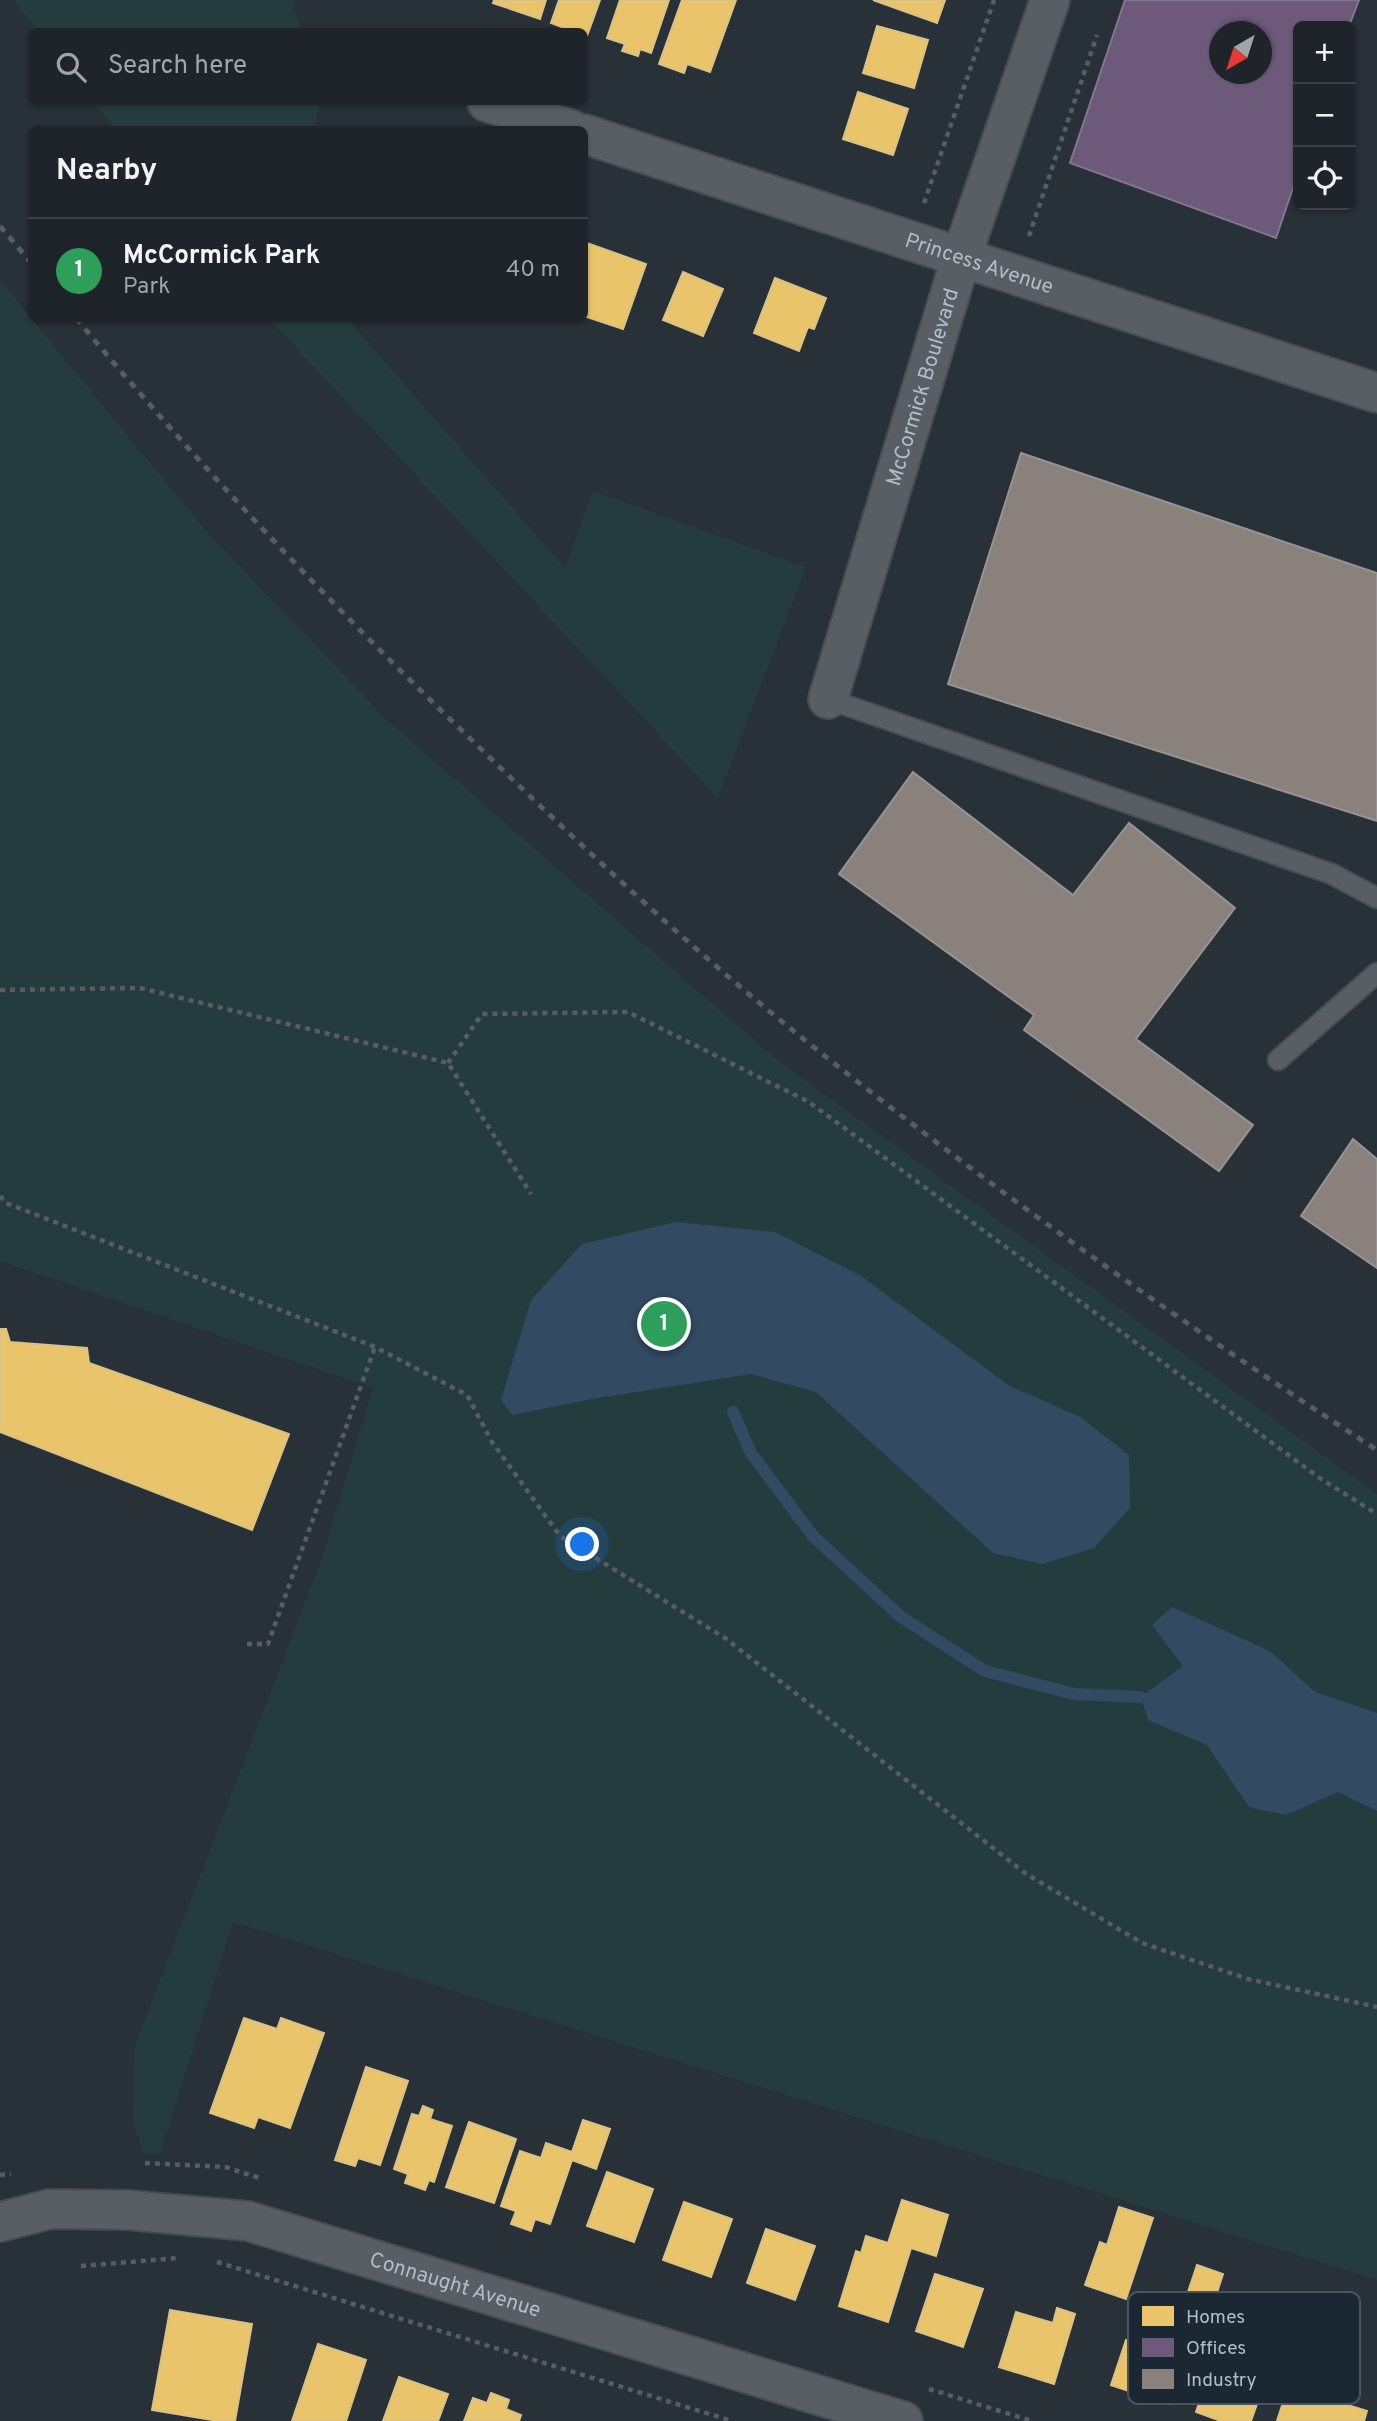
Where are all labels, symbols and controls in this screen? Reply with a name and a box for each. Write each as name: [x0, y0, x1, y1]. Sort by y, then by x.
north arrow: [1209, 21, 1272, 84]
map controls: [1293, 21, 1356, 210]
button: +: [1293, 21, 1356, 84]
search box: [28, 28, 588, 105]
icon: search: [52, 48, 90, 86]
text: Search here: [108, 50, 247, 83]
button: −: [1293, 84, 1356, 147]
button: locate: [1293, 147, 1356, 210]
text: Nearby: [56, 153, 157, 190]
street label: Princess Avenue: [901, 228, 1057, 301]
text: McCormick Park: [123, 240, 320, 273]
text: 1: [74, 256, 84, 285]
text: 40 m: [506, 256, 560, 285]
text: Park: [123, 273, 170, 302]
street label: McCormick Boulevard: [881, 285, 966, 489]
pin: 1: [641, 1298, 687, 1350]
your location: [565, 1527, 599, 1561]
street label: Connaught Avenue: [366, 2247, 544, 2325]
legend: [1128, 2292, 1360, 2404]
text: Homes: [1186, 2306, 1245, 2330]
text: Offices: [1186, 2337, 1246, 2361]
text: Industry: [1186, 2369, 1256, 2393]

